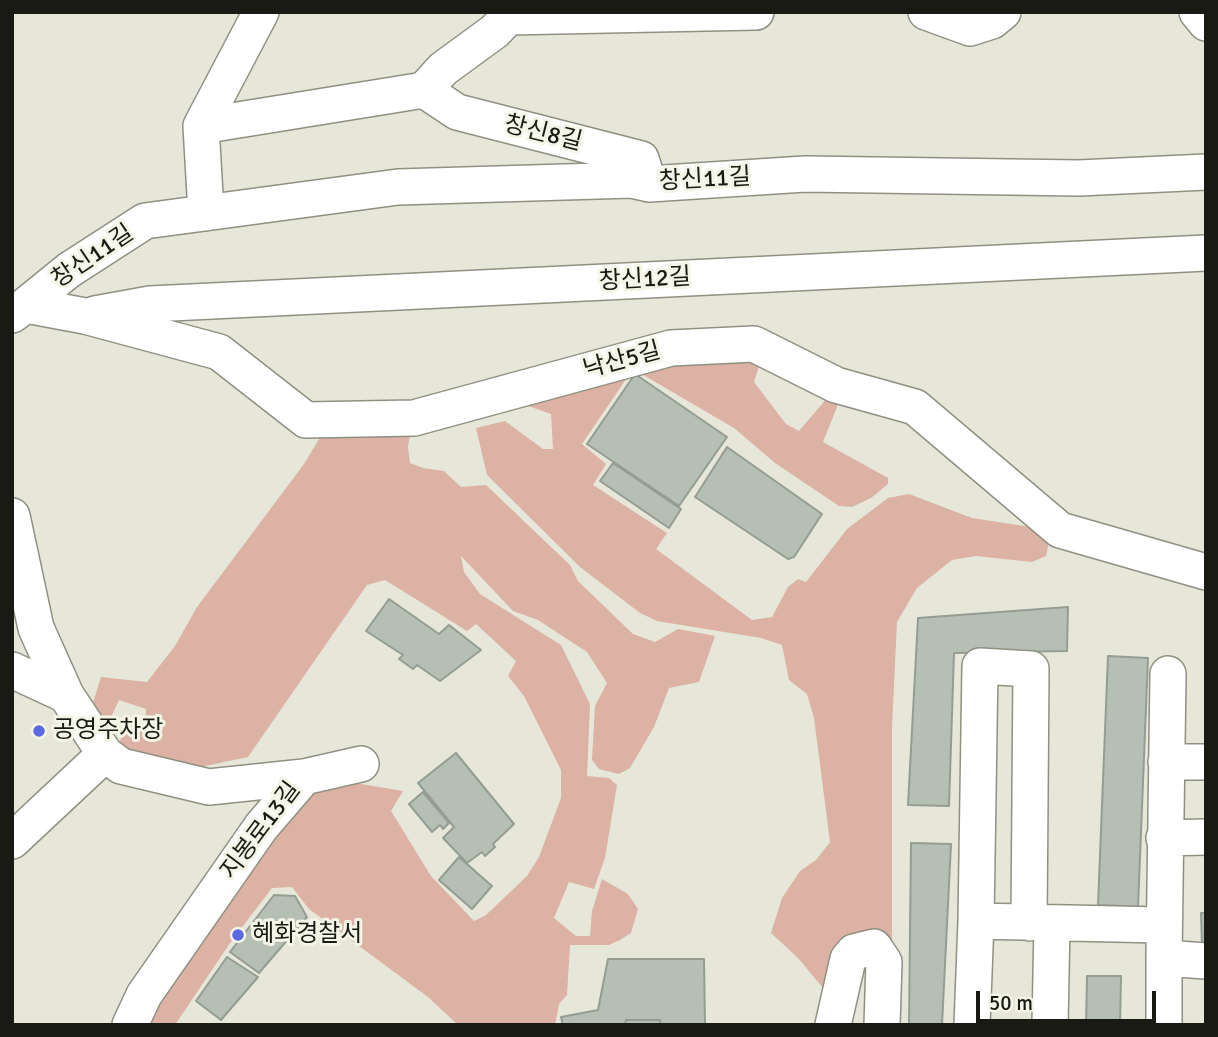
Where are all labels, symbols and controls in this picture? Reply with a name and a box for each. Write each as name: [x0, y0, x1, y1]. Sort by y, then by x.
street label: 창신8길: [501, 110, 585, 158]
street label: 창신11길: [658, 163, 752, 197]
street label: 창신11길: [47, 219, 139, 295]
street label: 창신12길: [598, 263, 692, 297]
street label: 낙산5길: [580, 337, 664, 385]
place label: 공영주차장: [53, 717, 163, 745]
marker: 공영주차장: [31, 723, 47, 739]
street label: 지봉로13길: [215, 777, 307, 885]
place label: 혜화경찰서: [252, 921, 362, 949]
marker: 혜화경찰서: [230, 927, 246, 943]
scale bar: [980, 978, 1160, 1022]
text: 50 m: [989, 990, 1033, 1016]

